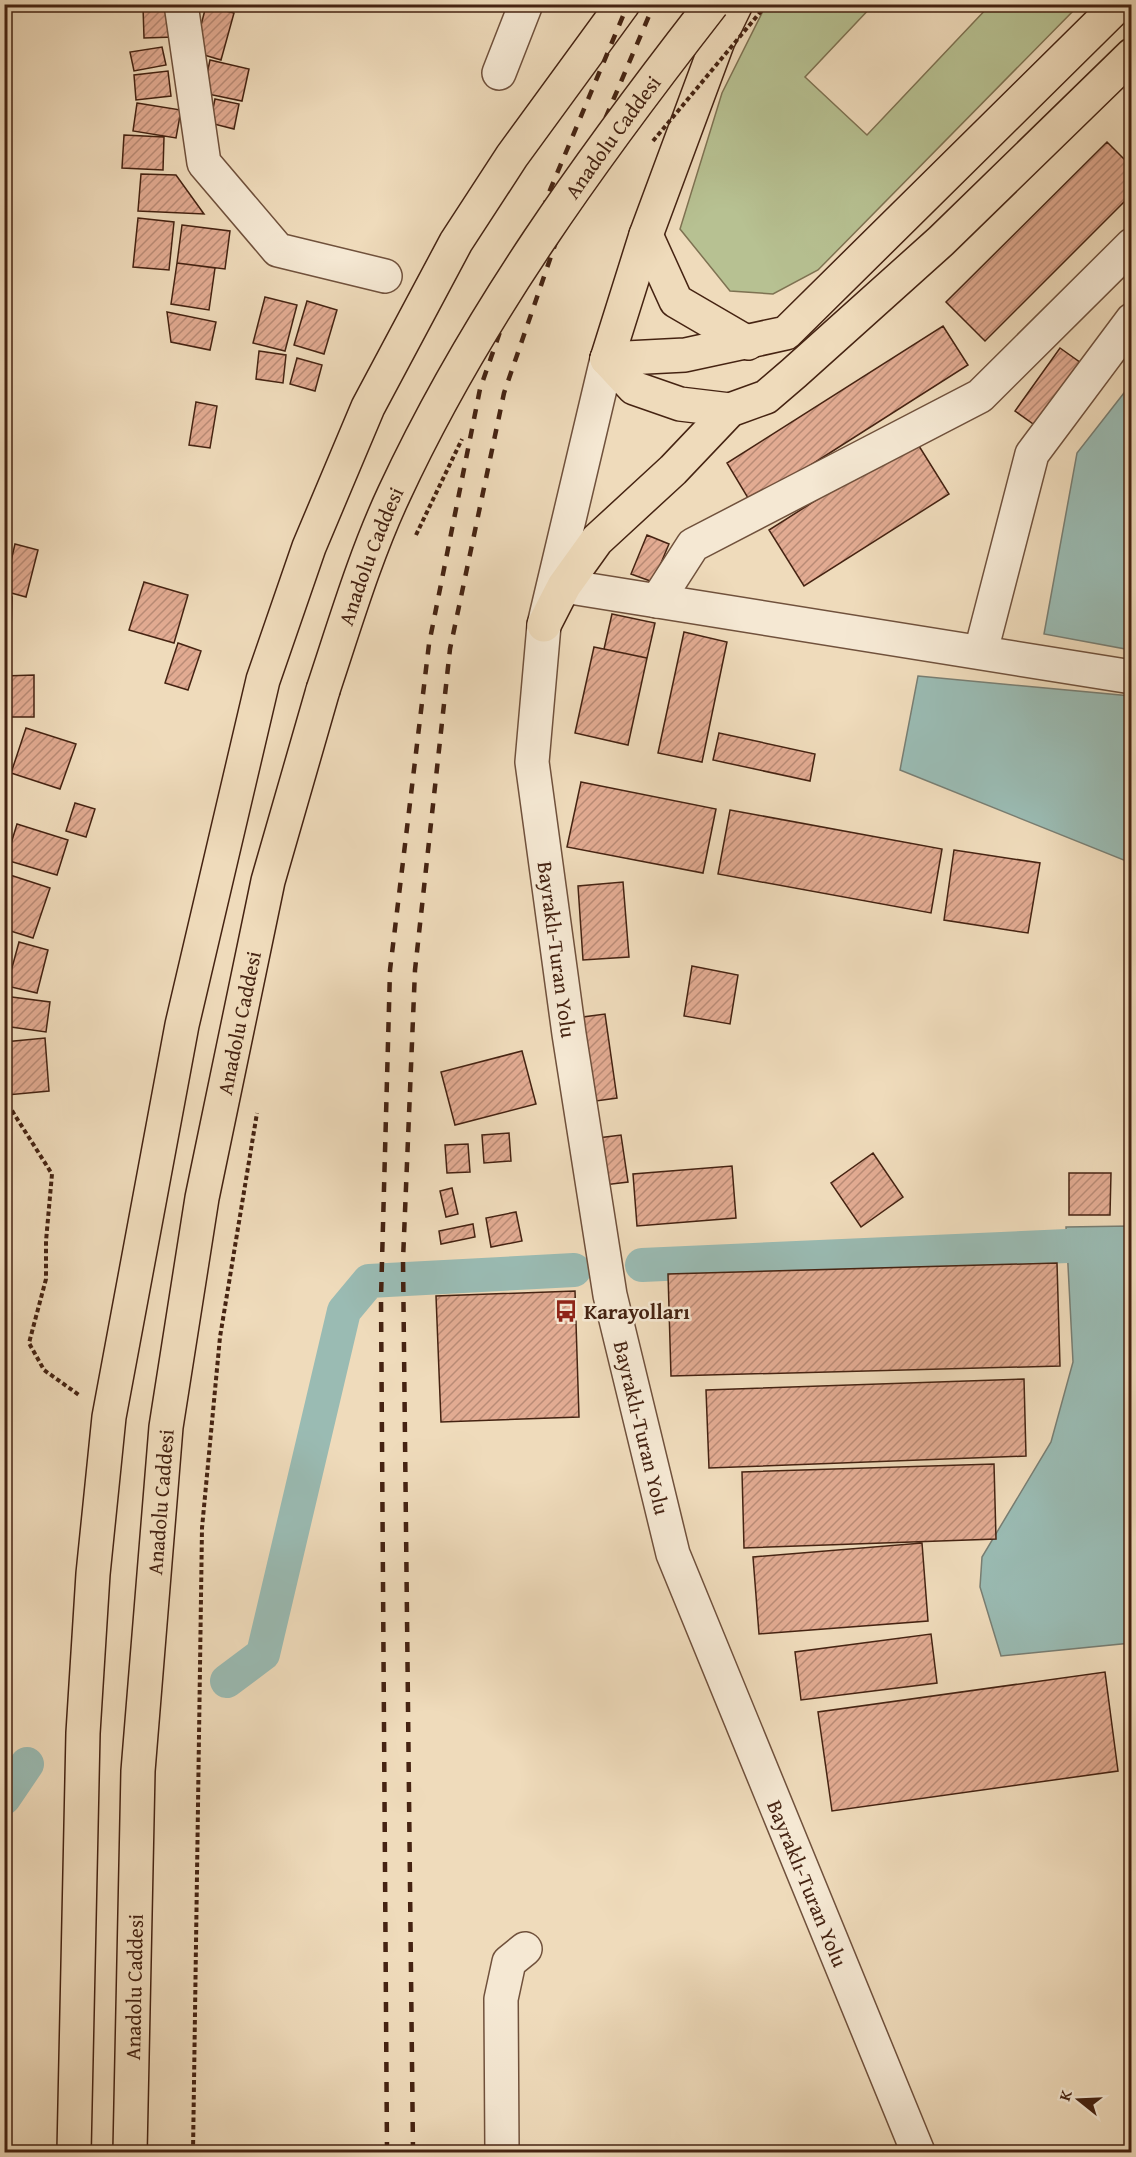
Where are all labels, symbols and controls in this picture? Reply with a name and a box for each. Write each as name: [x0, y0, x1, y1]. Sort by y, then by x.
street label: Anadolu Caddesi: [557, 68, 668, 205]
street label: Anadolu Caddesi: [330, 481, 411, 629]
street label: Bayraklı-Turan Yolu: [530, 859, 585, 1040]
street label: Anadolu Caddesi: [208, 948, 269, 1098]
place label: Karayolları: [584, 1296, 690, 1327]
bus stop icon: Karayolları: [553, 1298, 579, 1324]
street label: Bayraklı-Turan Yolu: [606, 1338, 678, 1518]
street label: Anadolu Caddesi: [139, 1428, 181, 1576]
street label: Bayraklı-Turan Yolu: [760, 1795, 856, 1972]
street label: Anadolu Caddesi: [116, 1914, 150, 2060]
north arrow: [1049, 2070, 1109, 2130]
text: K: [1052, 2086, 1078, 2104]

